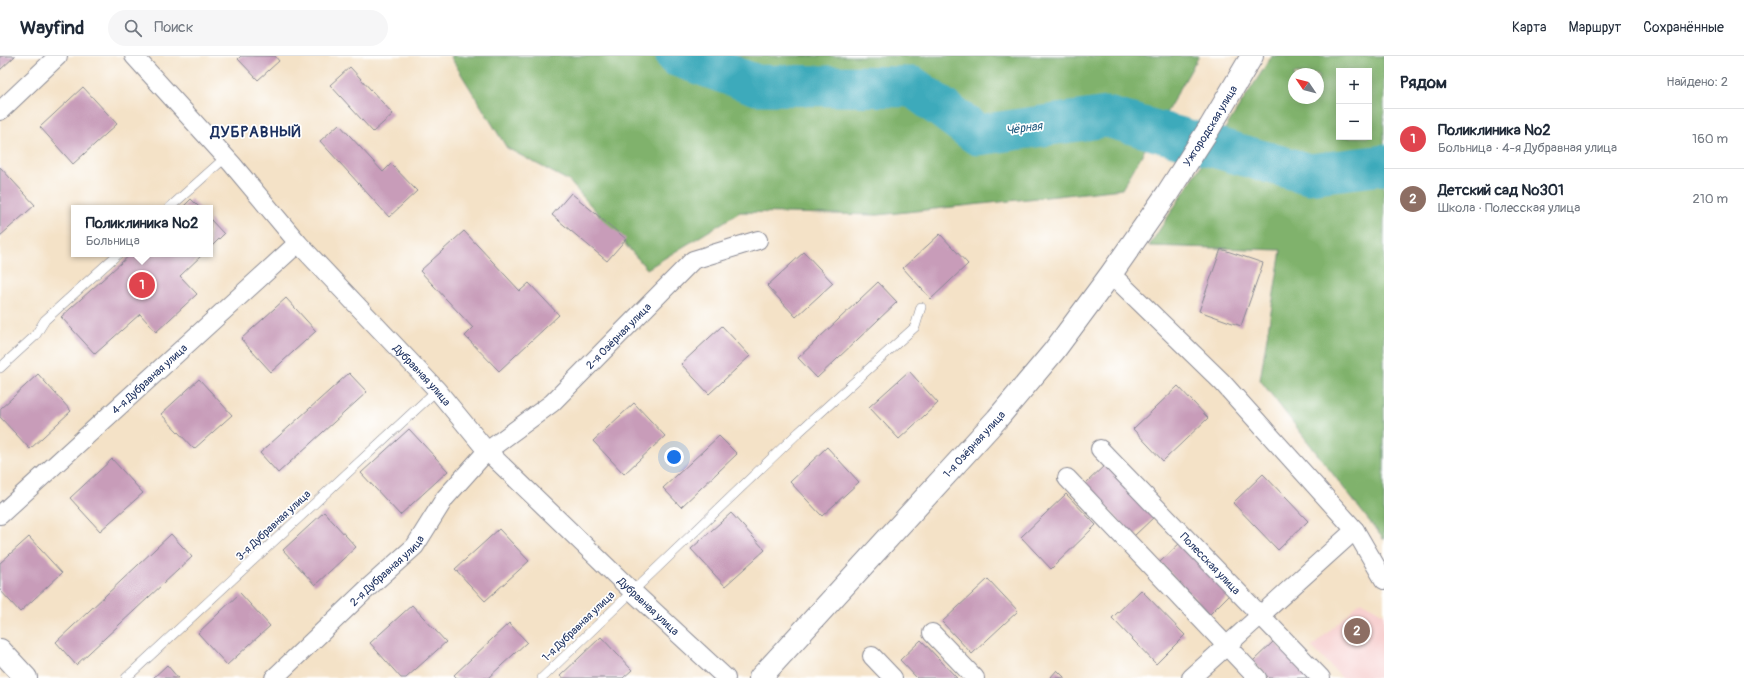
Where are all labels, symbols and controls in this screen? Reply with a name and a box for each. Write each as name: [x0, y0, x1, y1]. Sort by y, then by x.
search box: [108, 10, 388, 46]
text: Wayfind: [20, 16, 84, 40]
icon: search: [122, 17, 144, 39]
text: Поиск: [154, 18, 193, 37]
text: Карта: [1512, 19, 1547, 36]
text: Маршрут: [1569, 19, 1621, 36]
text: Сохранённые: [1643, 19, 1724, 36]
north arrow: [1288, 68, 1324, 104]
map controls: [1336, 68, 1372, 140]
button: +: [1336, 68, 1372, 104]
text: Рядом: [1400, 72, 1447, 93]
text: Найдено: 2: [1666, 74, 1728, 90]
street label: Ужгородская улица: [1181, 83, 1240, 169]
button: −: [1336, 104, 1372, 140]
water label: Чёрная: [1005, 118, 1045, 138]
text: Поликлиника №2: [1438, 121, 1551, 140]
district label: ДУБРАВНЫЙ: [210, 123, 301, 142]
text: 1: [1410, 131, 1416, 147]
text: 160 m: [1692, 131, 1728, 147]
text: Больница · 4-я Дубравная улица: [1438, 140, 1617, 156]
text: Детский сад №301: [1438, 181, 1564, 200]
text: 2: [1409, 191, 1417, 207]
text: 210 m: [1692, 191, 1728, 207]
text: Школа · Полесская улица: [1438, 200, 1580, 216]
popup: [71, 205, 213, 257]
text: Поликлиника №2: [86, 214, 198, 233]
text: Больница: [86, 233, 140, 249]
pin: 1: [129, 270, 155, 300]
street label: 2-я Озёрная улица: [583, 300, 654, 372]
street label: 4-я Дубравная улица: [109, 341, 190, 417]
street label: Дубравная улица: [390, 341, 453, 409]
street label: 1-я Озёрная улица: [941, 408, 1008, 480]
your location: [664, 447, 684, 467]
street label: 3-я Дубравная улица: [233, 487, 313, 563]
street label: Полесская улица: [1177, 530, 1243, 597]
street label: 2-я Дубравная улица: [347, 533, 427, 609]
street label: Дубравная улица: [614, 574, 682, 638]
street label: 1-я Дубравная улица: [540, 589, 617, 664]
pin: 2: [1344, 616, 1370, 646]

